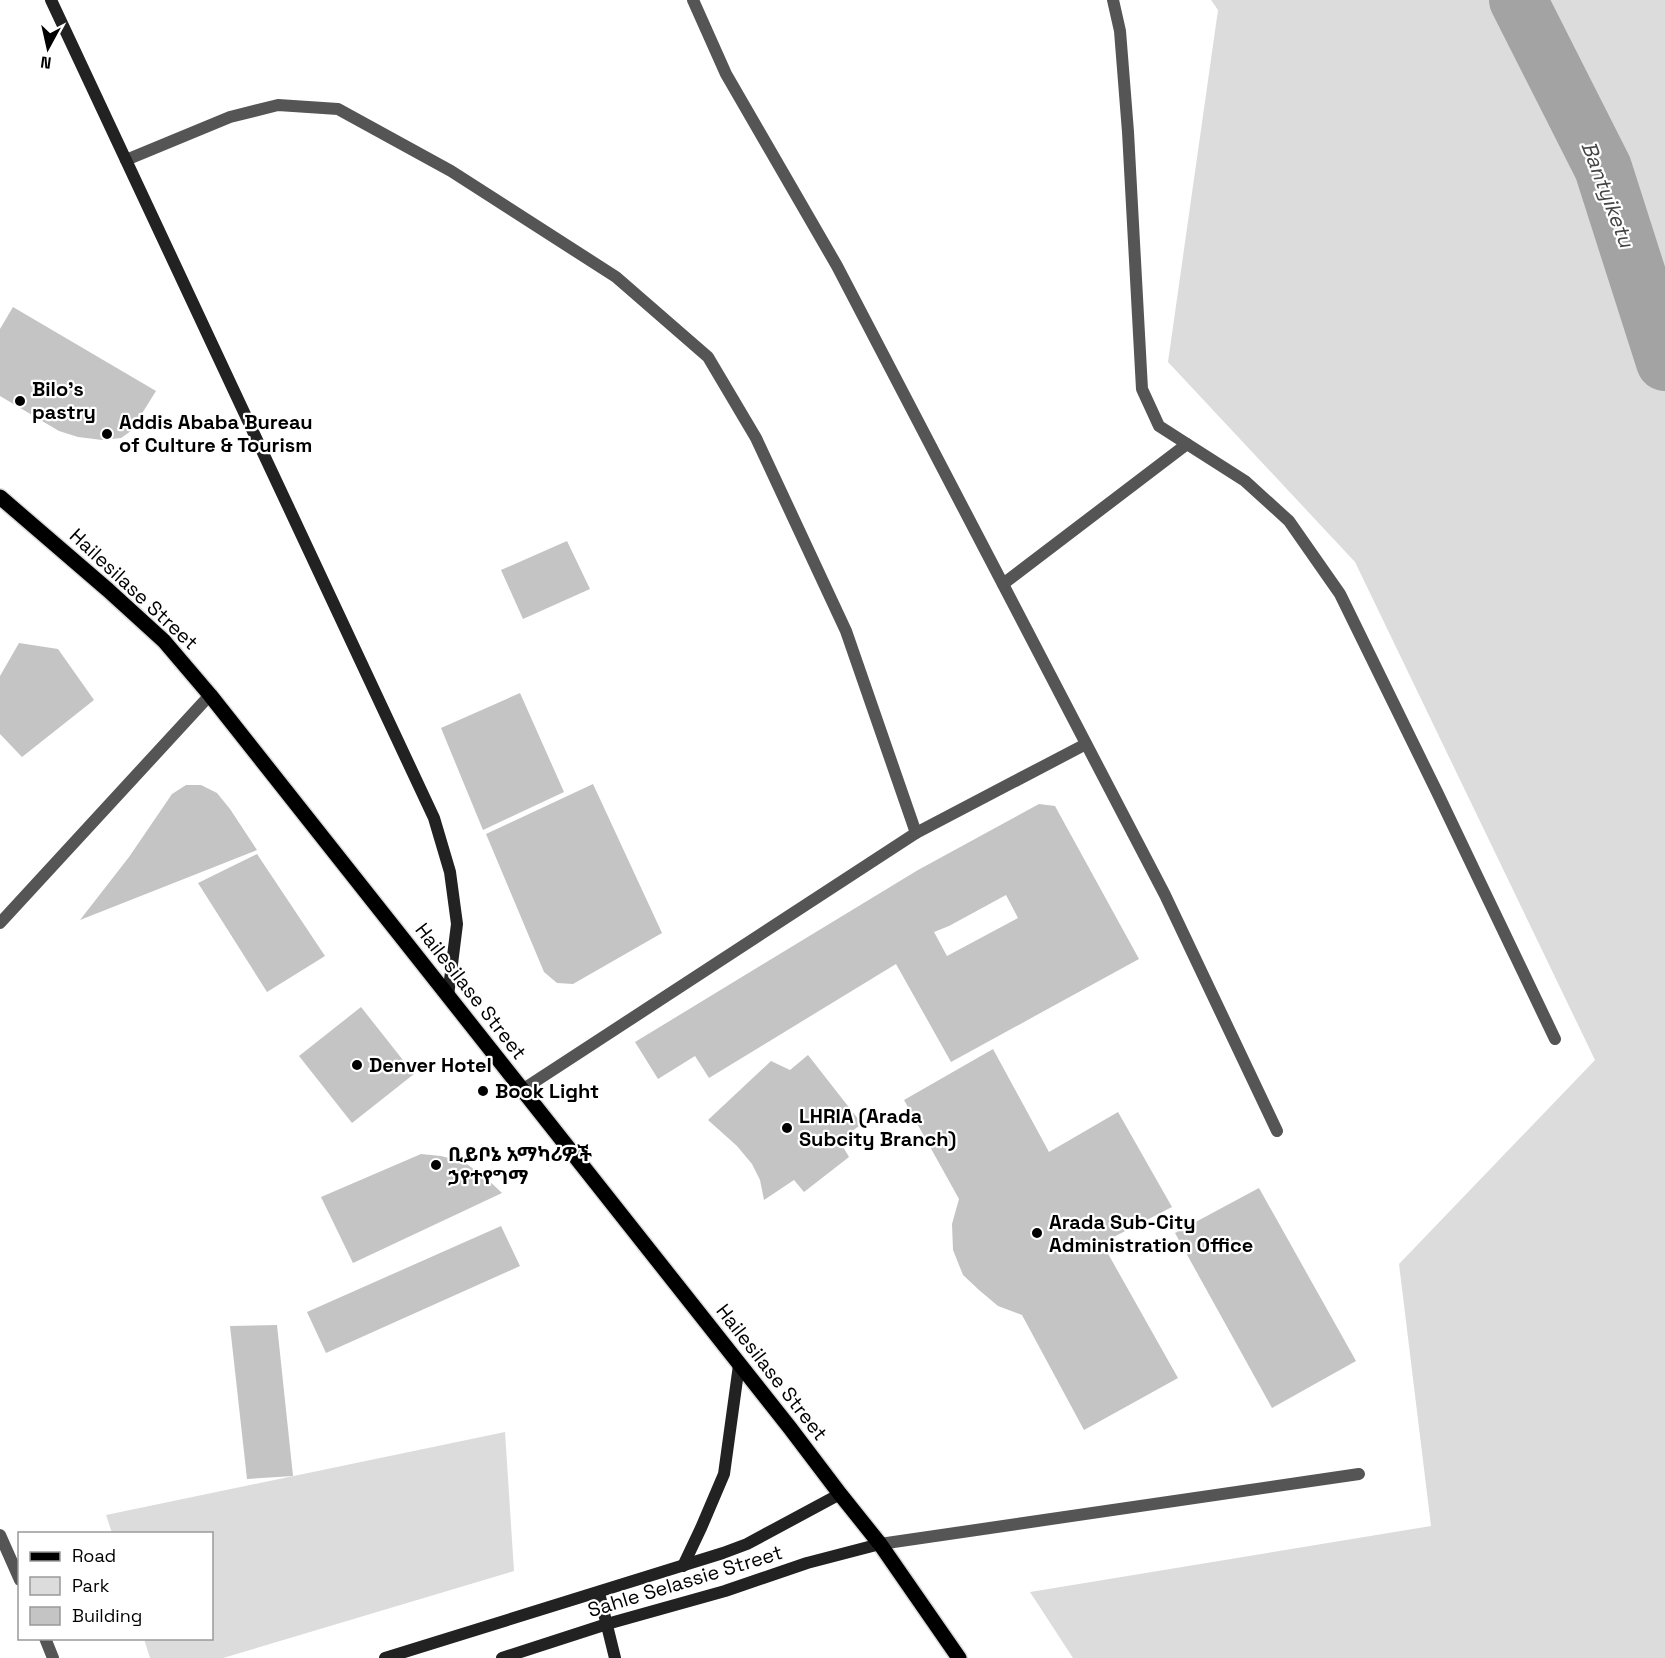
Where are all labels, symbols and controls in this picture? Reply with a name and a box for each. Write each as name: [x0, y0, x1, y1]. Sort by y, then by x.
north arrow: [18, 18, 78, 78]
text: N: [39, 51, 53, 74]
water label: Bantyiketu: [1575, 137, 1641, 252]
place label: Bilo's pastry: [32, 376, 96, 425]
marker: Bilo's pastry: [13, 394, 27, 408]
place label: Addis Ababa Bureau of Culture & Tourism: [119, 409, 313, 458]
marker: Addis Ababa Bureau of Culture & Tourism: [100, 427, 114, 441]
street label: Hailesilase Street: [64, 523, 204, 655]
street label: Hailesilase Street: [409, 917, 533, 1065]
place label: Denver Hotel: [369, 1052, 492, 1078]
marker: Denver Hotel: [350, 1058, 364, 1072]
place label: Book Light: [495, 1078, 599, 1104]
marker: Book Light: [476, 1084, 490, 1098]
place label: LHRIA (Arada Subcity Branch): [799, 1103, 956, 1152]
marker: LHRIA (Arada Subcity Branch): [780, 1121, 794, 1135]
place label: ቢይቦኔ አማካሪዎች ኃየተየግማ: [448, 1141, 592, 1190]
marker: ቢይቦኔ አማካሪዎች ኃየተየግማ: [429, 1158, 443, 1172]
place label: Arada Sub-City Administration Office: [1049, 1209, 1253, 1258]
marker: Arada Sub-City Administration Office: [1030, 1226, 1044, 1240]
street label: Hailesilase Street: [710, 1298, 834, 1446]
legend: [18, 1532, 213, 1640]
street label: Sahle Selassie Street: [584, 1539, 786, 1623]
text: Road: [72, 1544, 116, 1567]
text: Park: [72, 1574, 110, 1597]
text: Building: [72, 1604, 142, 1627]

